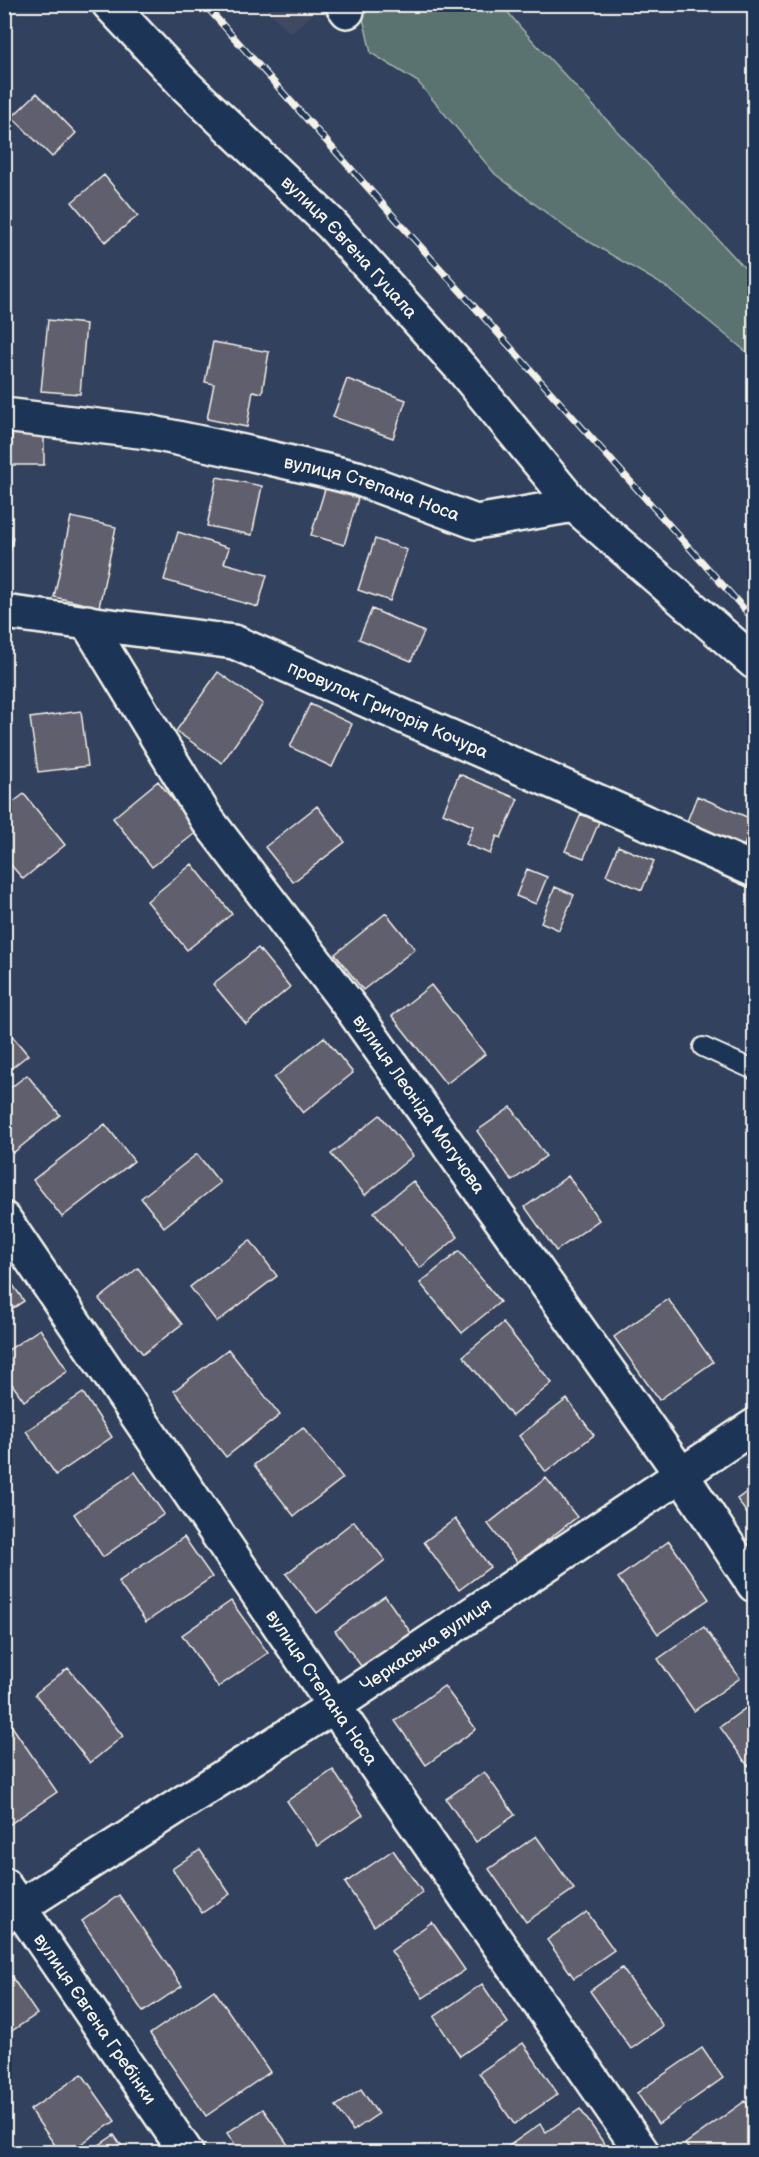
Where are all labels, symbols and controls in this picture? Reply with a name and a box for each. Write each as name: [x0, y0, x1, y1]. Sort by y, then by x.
street label: вулиця Євгена Гуцала: [276, 172, 422, 323]
street label: вулиця Степана Носа: [282, 452, 463, 526]
street label: провулок Григорія Кочура: [284, 657, 492, 763]
street label: вулиця Леоніда Могучова: [348, 1011, 489, 1198]
street label: Черкаська вулиця: [356, 1594, 496, 1696]
street label: вулиця Степана Носа: [261, 1606, 382, 1770]
street label: вулиця Євгена Гребінки: [29, 1930, 160, 2109]

